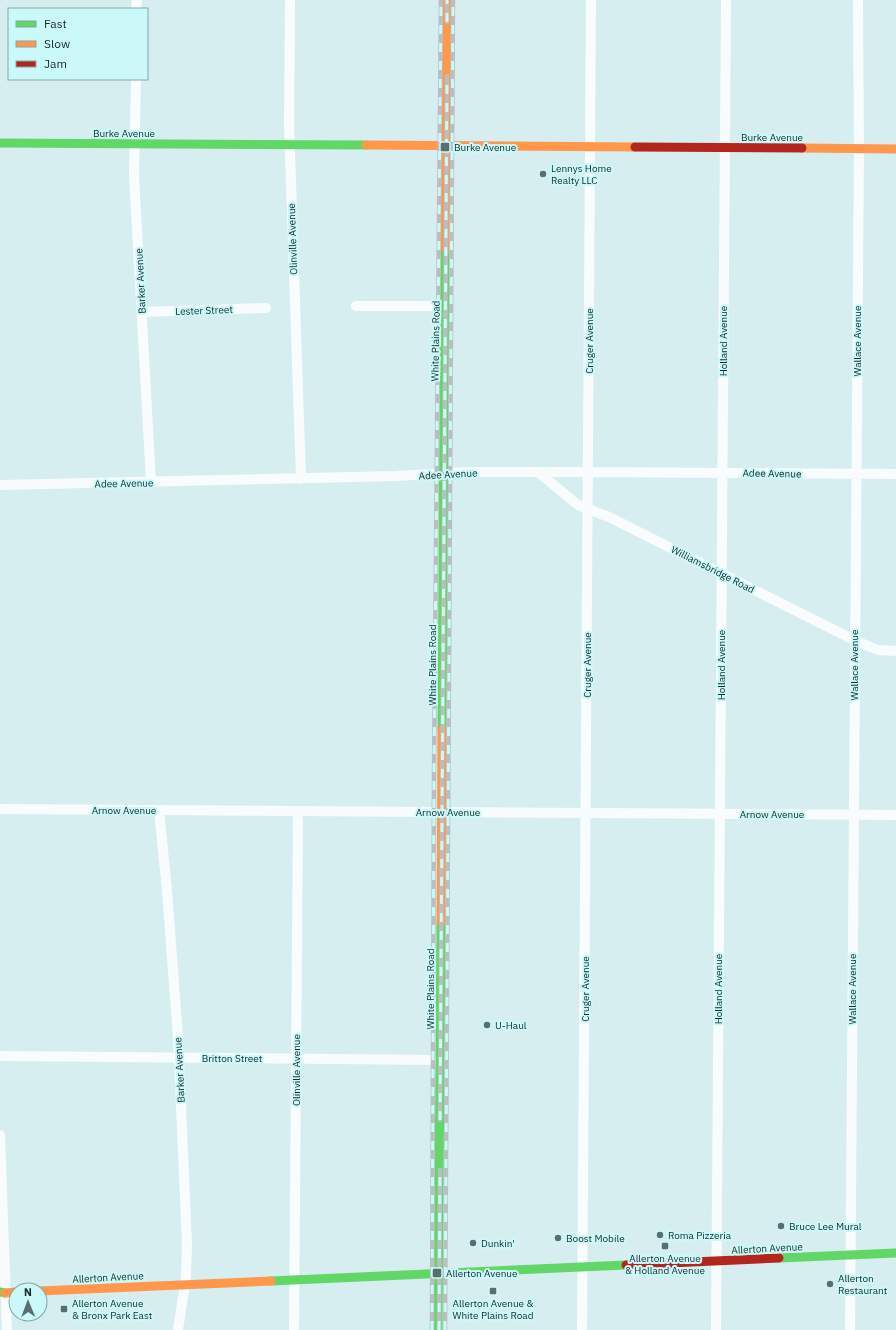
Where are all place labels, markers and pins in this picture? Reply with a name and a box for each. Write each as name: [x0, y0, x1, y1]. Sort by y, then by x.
marker: Burke Avenue: [439, 141, 451, 153]
place label: Burke Avenue: [454, 141, 517, 154]
place label: Lennys Home Realty LLC: [551, 162, 612, 187]
marker: Lennys Home Realty LLC: [538, 169, 548, 179]
place label: U-Haul: [495, 1019, 527, 1032]
marker: U-Haul: [482, 1020, 492, 1030]
place label: Bruce Lee Mural: [789, 1220, 862, 1233]
marker: Bruce Lee Mural: [776, 1221, 786, 1231]
place label: Roma Pizzeria: [668, 1229, 732, 1242]
marker: Roma Pizzeria: [655, 1230, 665, 1240]
place label: Boost Mobile: [566, 1232, 625, 1245]
marker: Boost Mobile: [553, 1233, 563, 1243]
place label: Dunkin': [481, 1237, 515, 1250]
marker: Dunkin': [468, 1238, 478, 1248]
marker: Allerton Avenue & Holland Avenue: [660, 1241, 670, 1251]
place label: Allerton Avenue & Holland Avenue: [625, 1252, 705, 1277]
marker: Allerton Avenue: [431, 1267, 443, 1279]
place label: Allerton Avenue: [446, 1267, 518, 1280]
place label: Allerton Restaurant: [838, 1272, 888, 1297]
marker: Allerton Restaurant: [825, 1279, 835, 1289]
marker: Allerton Avenue & White Plains Road: [488, 1286, 498, 1296]
place label: Allerton Avenue & Bronx Park East: [72, 1297, 153, 1322]
place label: Allerton Avenue & White Plains Road: [453, 1297, 533, 1322]
marker: Allerton Avenue & Bronx Park East: [59, 1304, 69, 1314]

